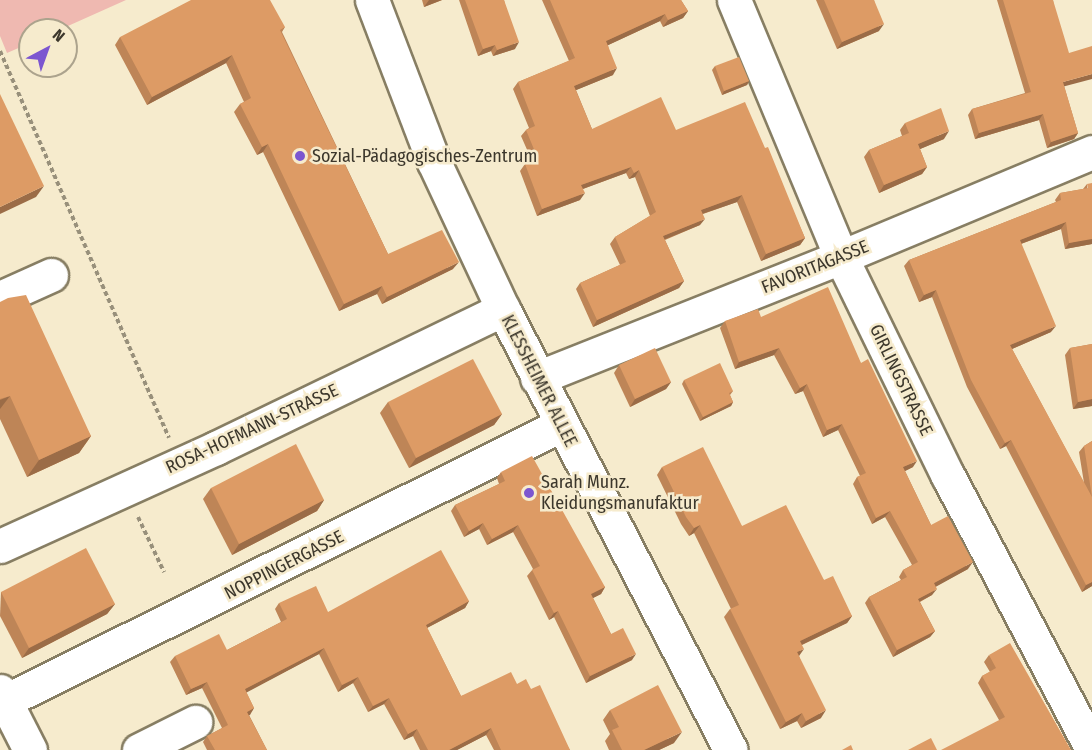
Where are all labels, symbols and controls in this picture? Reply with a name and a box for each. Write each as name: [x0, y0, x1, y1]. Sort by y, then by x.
north arrow: [18, 18, 78, 78]
text: N: [49, 25, 69, 46]
place label: Sozial-Pädagogisches-Zentrum: [312, 145, 537, 167]
marker: Sozial-Pädagogisches-Zentrum: [293, 149, 307, 163]
street label: FAVORITAGASSE: [758, 236, 872, 298]
street label: KLESSHEIMER ALLEE: [496, 311, 582, 451]
street label: GIRLINGSTRASSE: [865, 321, 937, 439]
street label: ROSA-HOFMANN-STRASSE: [162, 380, 342, 478]
place label: Sarah Munz. Kleidungsmanufaktur: [541, 472, 699, 514]
marker: Sarah Munz. Kleidungsmanufaktur: [522, 486, 536, 500]
street label: NOPPINGERGASSE: [221, 526, 347, 604]

